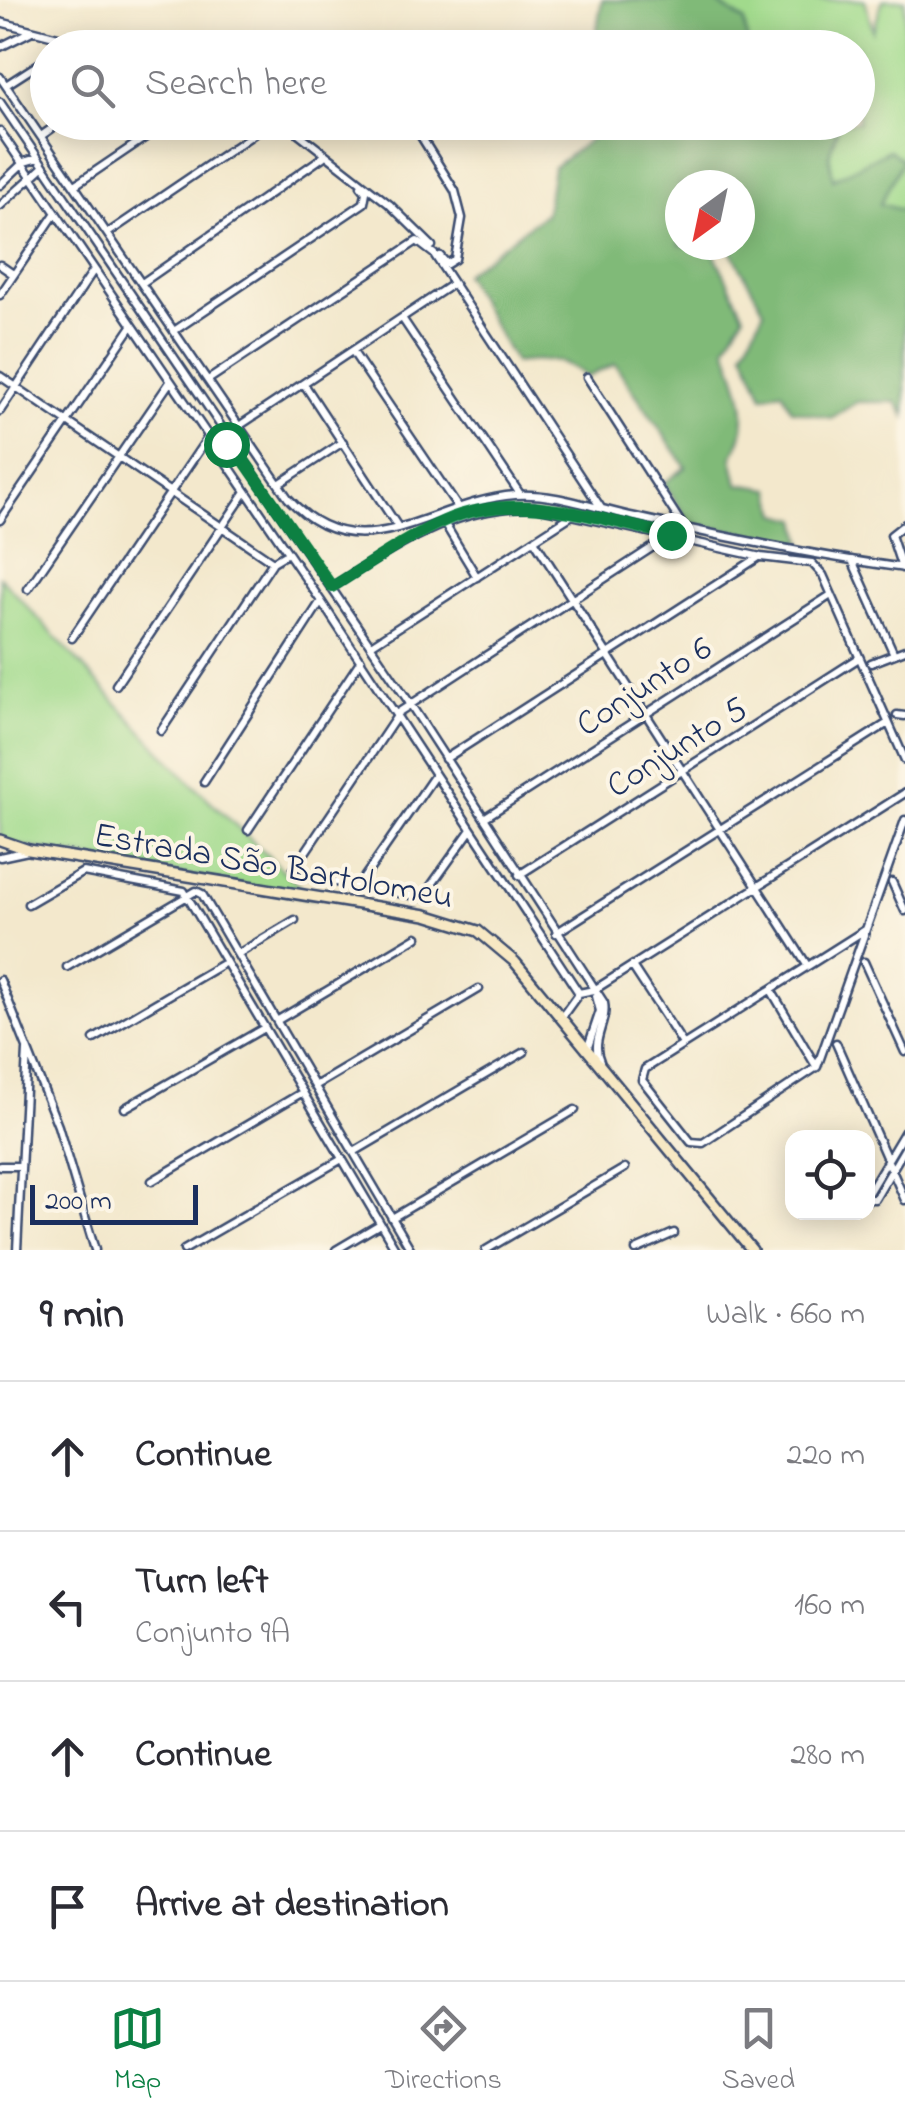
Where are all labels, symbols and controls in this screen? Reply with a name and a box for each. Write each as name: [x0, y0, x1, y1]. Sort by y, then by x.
search box: [30, 30, 875, 140]
text: Search here: [145, 57, 327, 113]
icon: search: [65, 58, 120, 113]
north arrow: [665, 170, 755, 260]
route start: [204, 422, 250, 468]
route end: [649, 513, 695, 559]
street label: Conjunto 6: [567, 625, 723, 751]
street label: Conjunto 5: [598, 686, 758, 812]
street label: Estrada São Bartolomeu: [90, 811, 457, 924]
map controls: [785, 1130, 875, 1220]
button: locate: [785, 1130, 875, 1220]
scale bar: [30, 1180, 198, 1224]
text: 200 m: [45, 1182, 112, 1223]
text: 9 min: [40, 1285, 124, 1346]
text: Walk · 660 m: [706, 1292, 865, 1339]
text: Continue: [135, 1428, 271, 1484]
icon: ahead: [40, 1429, 95, 1484]
text: 220 m: [787, 1433, 865, 1480]
text: Turn left: [135, 1555, 268, 1611]
icon: left: [40, 1579, 95, 1634]
text: 160 m: [794, 1583, 865, 1630]
text: Conjunto 9A: [135, 1611, 290, 1658]
text: Continue: [135, 1728, 271, 1784]
icon: ahead: [40, 1729, 95, 1784]
text: 280 m: [790, 1733, 865, 1780]
text: Arrive at destination: [135, 1878, 449, 1934]
icon: arrive: [40, 1879, 95, 1934]
tab: Map: [110, 2001, 165, 2102]
tab: Directions: [385, 2001, 502, 2102]
tab: Saved: [722, 2001, 795, 2102]

